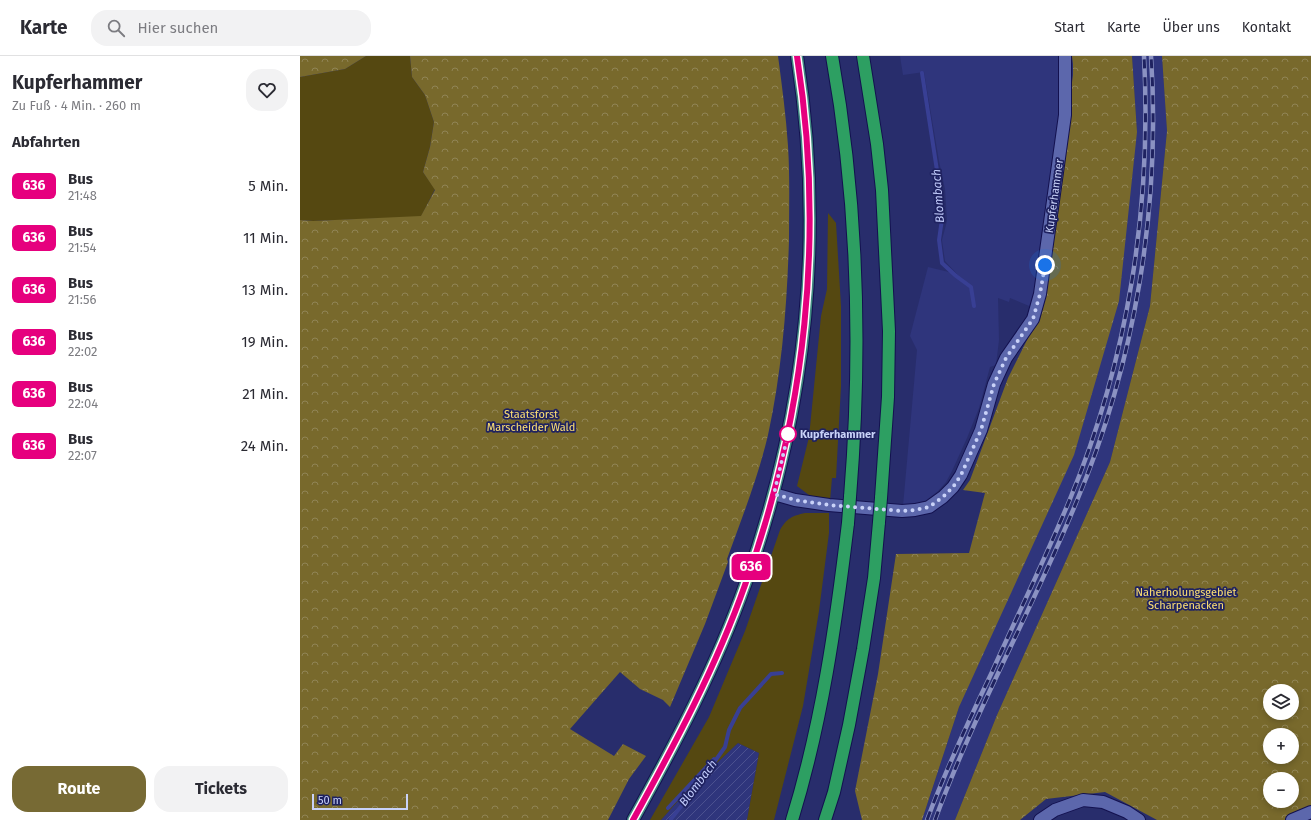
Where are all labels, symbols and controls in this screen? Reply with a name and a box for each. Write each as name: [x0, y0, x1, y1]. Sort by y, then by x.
search box: [91, 10, 371, 46]
text: Karte: [20, 16, 67, 39]
icon: search: [105, 17, 127, 39]
text: Hier suchen: [137, 19, 218, 37]
text: Start: [1054, 19, 1085, 36]
text: Karte: [1107, 19, 1141, 36]
text: Über uns: [1163, 19, 1220, 36]
text: Kontakt: [1242, 19, 1291, 36]
button: heart: [246, 69, 288, 111]
text: Kupferhammer: [12, 71, 142, 94]
text: Zu Fuß · 4 Min. · 260 m: [12, 98, 141, 113]
text: Abfahrten: [12, 133, 80, 151]
street label: Kupferhammer: [1043, 157, 1066, 234]
water label: Blombach: [929, 168, 947, 224]
text: Bus: [68, 170, 93, 188]
text: 636: [23, 177, 45, 194]
text: 5 Min.: [248, 177, 288, 195]
text: 21:48: [68, 188, 97, 203]
text: Bus: [68, 222, 93, 240]
text: 636: [23, 229, 45, 246]
text: 11 Min.: [243, 229, 288, 247]
text: 21:54: [68, 240, 96, 255]
your location: [1035, 255, 1055, 275]
text: Bus: [68, 274, 93, 292]
text: 636: [23, 281, 45, 298]
text: 13 Min.: [242, 281, 288, 299]
text: 21:56: [68, 292, 96, 307]
text: Bus: [68, 326, 93, 344]
text: 636: [23, 333, 45, 350]
text: 19 Min.: [241, 333, 288, 351]
text: 22:02: [68, 344, 98, 359]
text: Bus: [68, 378, 93, 396]
text: 636: [23, 385, 45, 402]
text: 21 Min.: [242, 385, 288, 403]
text: 22:04: [68, 396, 98, 411]
park label: Staatsforst Marscheider Wald: [487, 408, 575, 434]
marker: Kupferhammer: [779, 425, 797, 443]
place label: Kupferhammer: [800, 428, 876, 441]
text: Bus: [68, 430, 93, 448]
text: 636: [23, 437, 45, 454]
text: 24 Min.: [241, 437, 288, 455]
text: 22:07: [68, 448, 97, 463]
line badge: 636: [728, 554, 774, 580]
text: 636: [740, 558, 762, 575]
park label: Naherholungsgebiet Scharpenacken: [1135, 586, 1237, 612]
map controls: [1263, 684, 1299, 808]
button: layers: [1263, 684, 1299, 720]
button: +: [1263, 728, 1299, 764]
water label: Blombach: [676, 757, 720, 809]
button: Route: [12, 766, 146, 812]
button: Tickets: [154, 766, 288, 812]
button: −: [1263, 772, 1299, 808]
scale bar: [312, 792, 408, 811]
text: 50 m: [318, 794, 342, 807]

